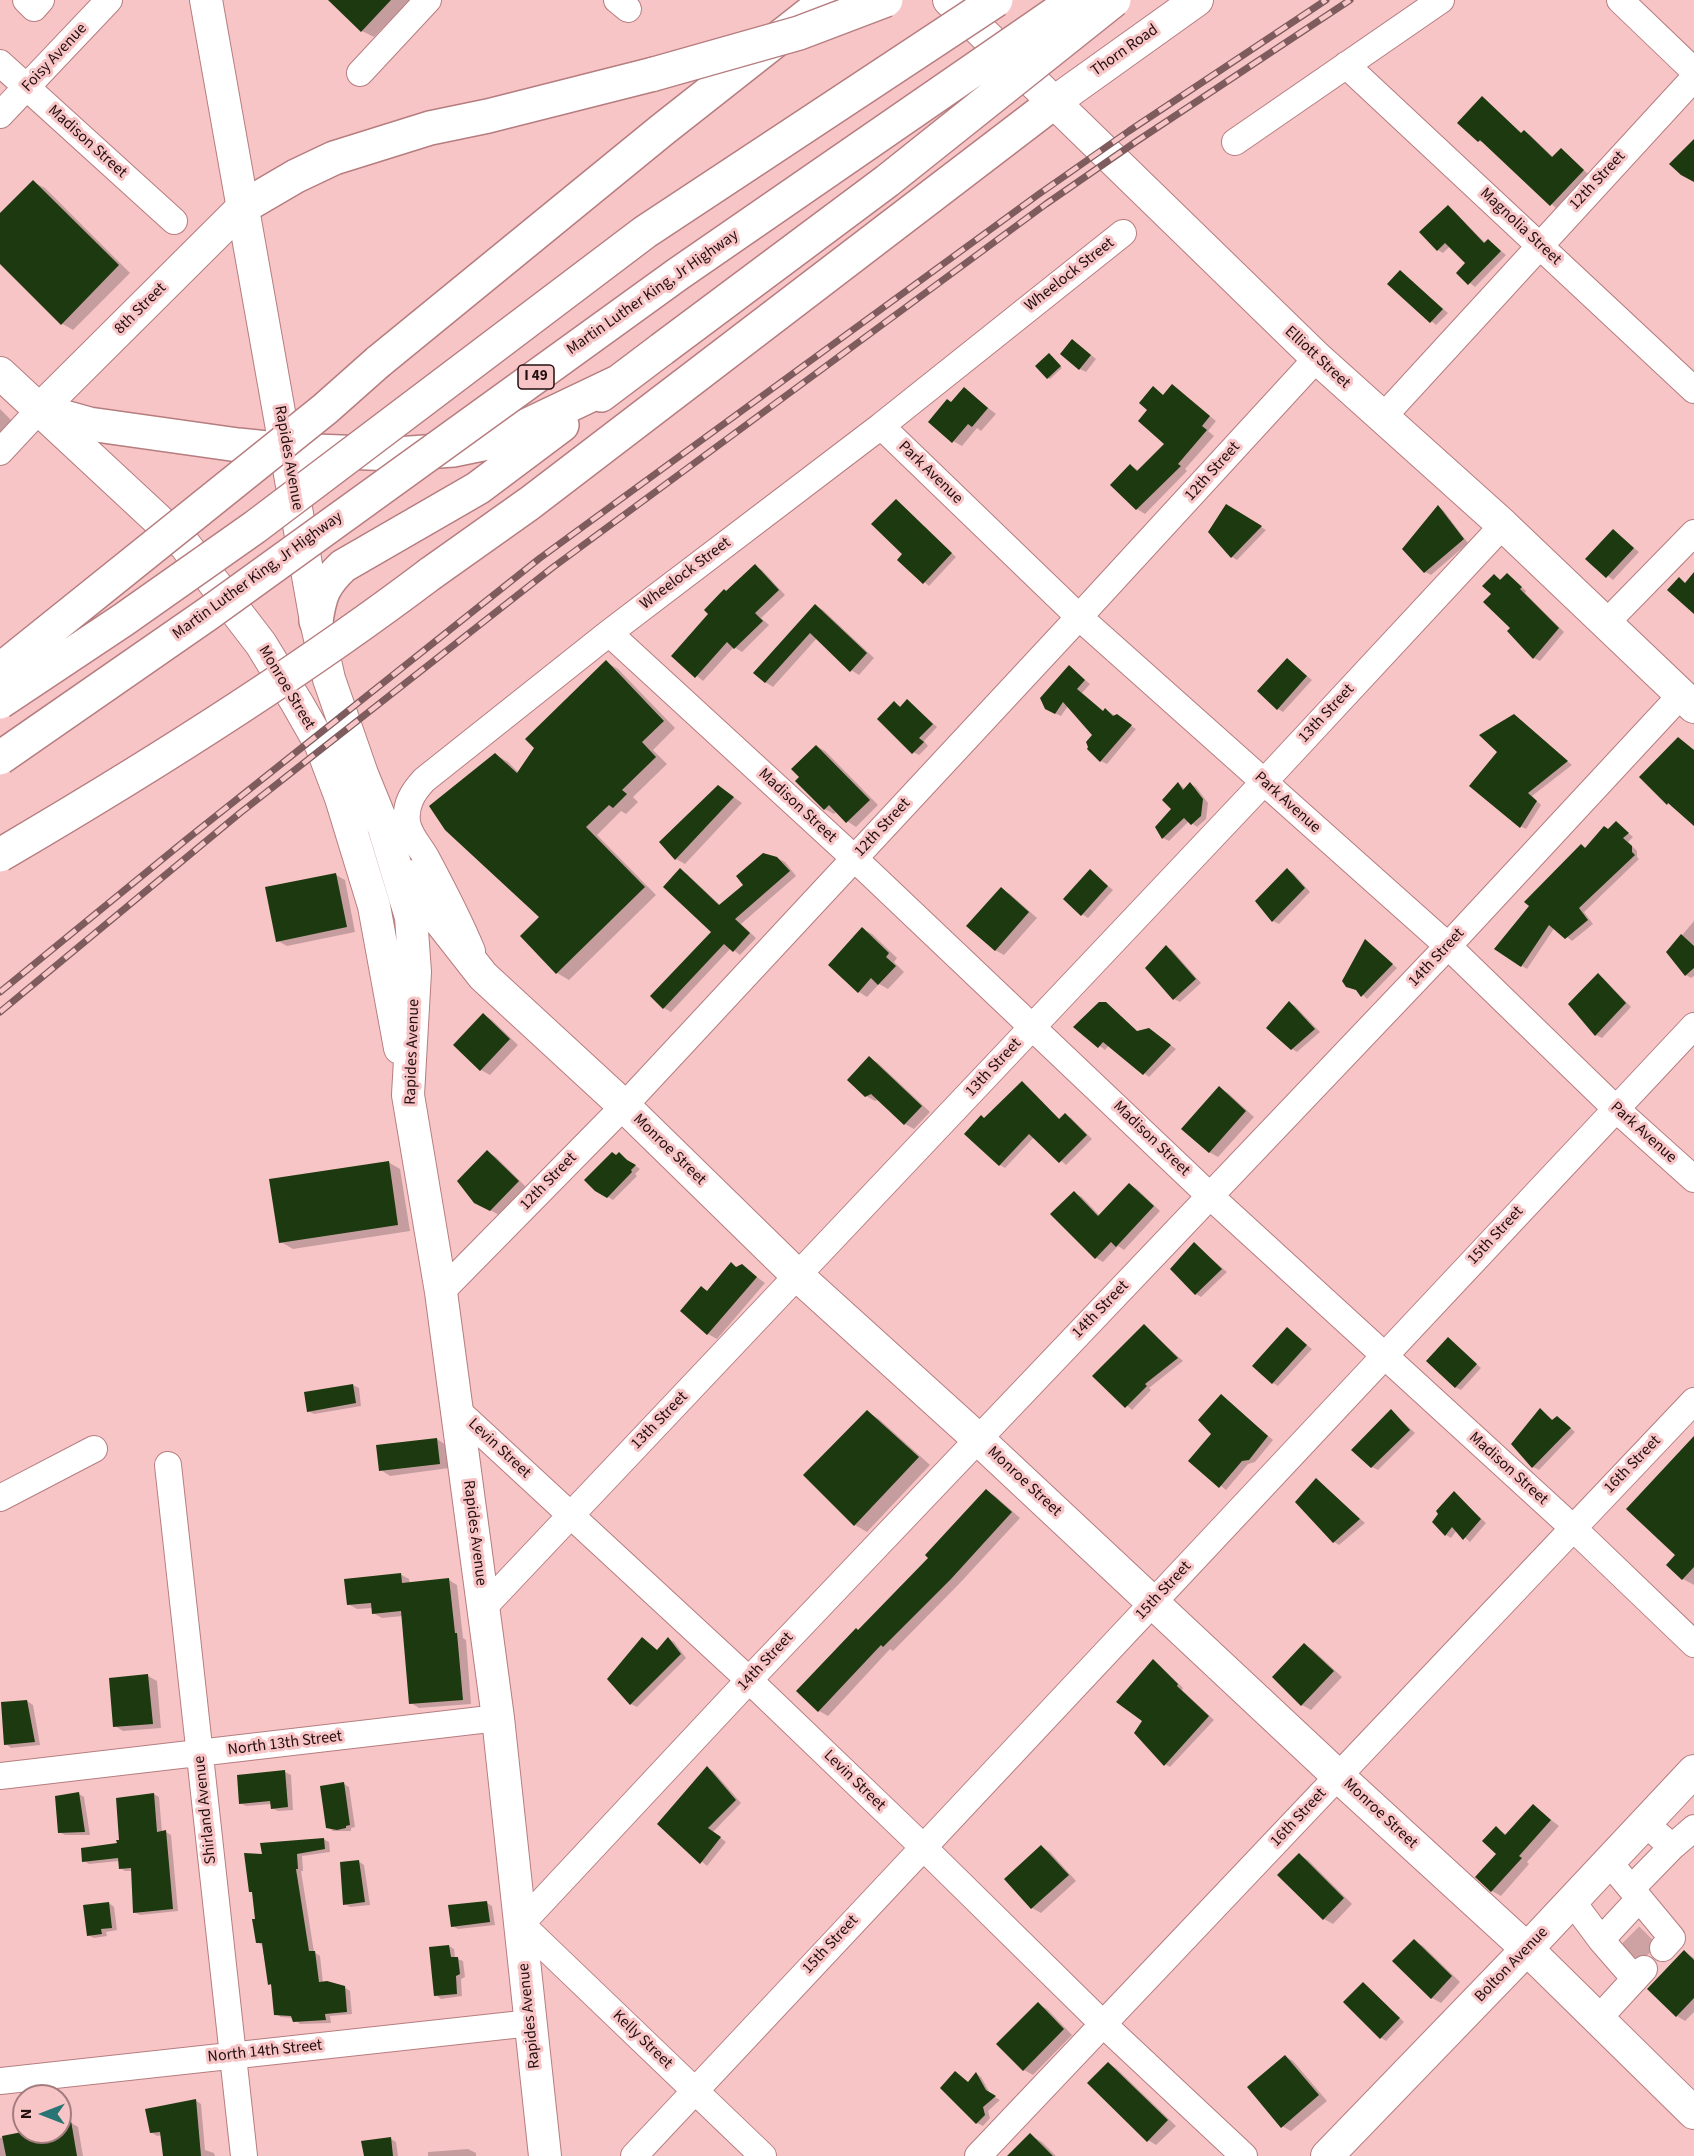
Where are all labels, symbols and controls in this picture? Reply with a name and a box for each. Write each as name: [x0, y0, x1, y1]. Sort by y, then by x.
street label: Foisy Avenue: [18, 20, 92, 96]
street label: Thorn Road: [1088, 21, 1162, 81]
street label: Madison Street: [43, 101, 131, 183]
street label: 12th Street: [1566, 148, 1630, 214]
street label: Magnolia Street: [1475, 184, 1565, 270]
street label: Martin Luther King, Jr Highway: [563, 226, 743, 360]
street label: Wheelock Street: [1021, 234, 1119, 316]
street label: 8th Street: [111, 279, 171, 339]
street label: Elliott Street: [1280, 323, 1354, 393]
road number: I 49: [518, 365, 554, 389]
street label: Rapides Avenue: [269, 404, 307, 512]
street label: Park Avenue: [894, 437, 966, 509]
street label: 12th Street: [1181, 438, 1245, 506]
street label: Martin Luther King, Jr Highway: [169, 508, 347, 644]
street label: Wheelock Street: [637, 534, 735, 614]
street label: Monroe Street: [253, 643, 319, 733]
street label: 13th Street: [1295, 681, 1359, 747]
street label: Madison Street: [754, 765, 840, 847]
street label: Park Avenue: [1250, 768, 1324, 838]
street label: 12th Street: [851, 795, 915, 861]
street label: 14th Street: [1405, 925, 1469, 991]
street label: Rapides Avenue: [402, 999, 424, 1105]
street label: 13th Street: [962, 1035, 1026, 1101]
street label: Madison Street: [1108, 1097, 1194, 1181]
street label: Park Avenue: [1606, 1098, 1680, 1168]
street label: Monroe Street: [628, 1110, 710, 1190]
street label: 12th Street: [517, 1149, 581, 1215]
street label: 15th Street: [1464, 1203, 1528, 1269]
street label: 14th Street: [1069, 1277, 1133, 1343]
street label: 13th Street: [628, 1388, 692, 1454]
street label: Levin Street: [464, 1415, 534, 1483]
street label: Madison Street: [1464, 1428, 1552, 1510]
street label: 16th Street: [1601, 1432, 1665, 1498]
street label: Monroe Street: [983, 1443, 1065, 1521]
street label: Rapides Avenue: [458, 1479, 490, 1587]
street label: 15th Street: [1132, 1558, 1196, 1624]
street label: 14th Street: [734, 1629, 798, 1695]
street label: North 13th Street: [227, 1727, 343, 1761]
street label: Levin Street: [819, 1747, 889, 1815]
street label: Shirland Avenue: [191, 1755, 221, 1865]
street label: Monroe Street: [1339, 1775, 1421, 1853]
street label: 16th Street: [1267, 1785, 1331, 1851]
street label: 15th Street: [799, 1912, 863, 1978]
street label: Bolton Avenue: [1471, 1923, 1553, 2007]
street label: Rapides Avenue: [515, 1962, 545, 2070]
street label: Kelly Street: [608, 2007, 676, 2073]
street label: North 14th Street: [207, 2036, 323, 2068]
north arrow: [12, 2084, 72, 2144]
text: N: [15, 2109, 37, 2119]

